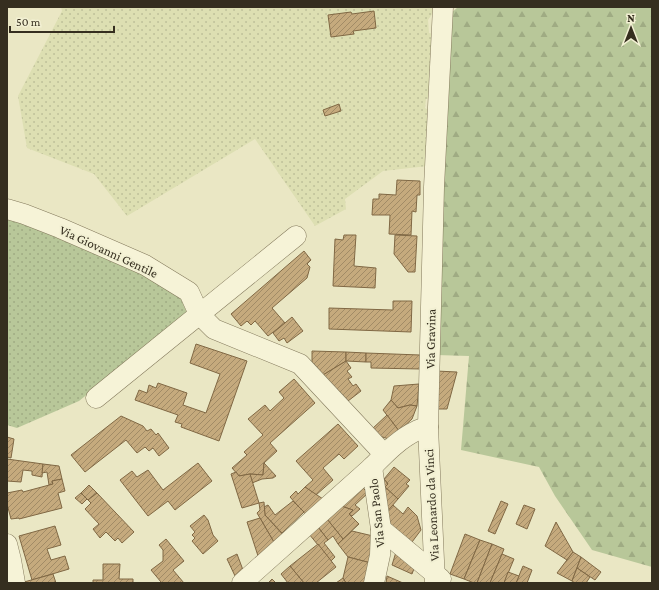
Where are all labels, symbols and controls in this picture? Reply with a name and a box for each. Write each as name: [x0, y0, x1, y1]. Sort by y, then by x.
scale bar: [10, 8, 114, 34]
north arrow: [611, 8, 651, 48]
text: N: [627, 12, 635, 24]
text: 50 m: [16, 15, 41, 29]
street label: Via Giovanni Gentile: [57, 222, 161, 281]
street label: Via Gravina: [422, 309, 439, 369]
street label: Via Leonardo da Vinci: [421, 448, 442, 562]
street label: Via San Paolo: [365, 478, 388, 548]

